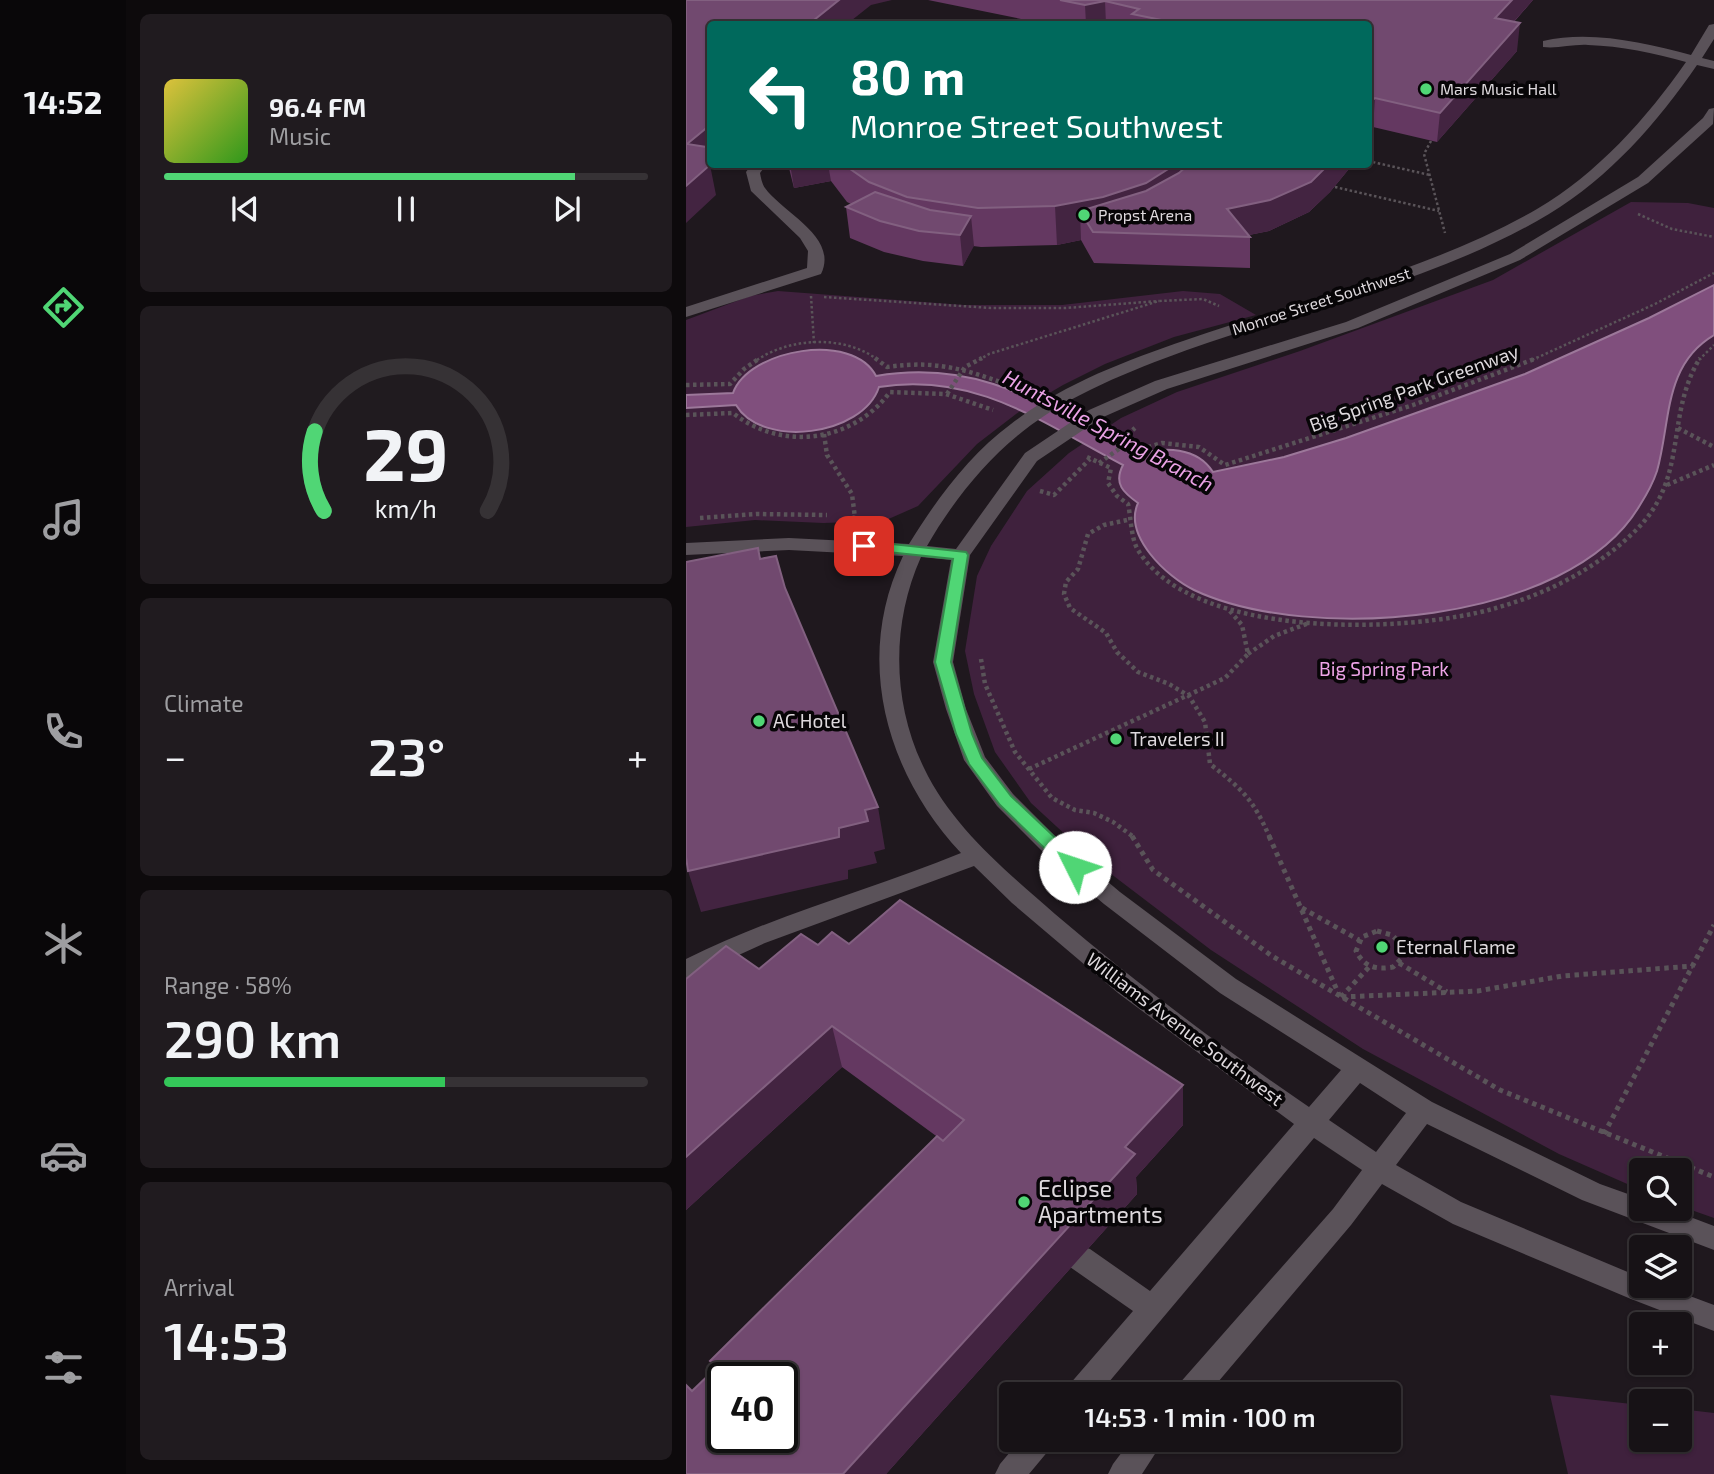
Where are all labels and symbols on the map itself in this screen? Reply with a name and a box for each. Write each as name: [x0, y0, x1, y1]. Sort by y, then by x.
place label: Mars Music Hall: [1440, 79, 1557, 98]
marker: Mars Music Hall: [1418, 81, 1434, 97]
place label: Propst Arena: [1098, 205, 1192, 224]
marker: Propst Arena: [1076, 207, 1092, 223]
street label: Monroe Street Southwest: [1229, 263, 1412, 338]
street label: Big Spring Park Greenway: [1306, 339, 1522, 436]
water label: Huntsville Spring Branch: [999, 363, 1218, 496]
pin: [834, 516, 894, 576]
park label: Big Spring Park: [1319, 657, 1449, 680]
place label: AC Hotel: [773, 709, 847, 732]
marker: AC Hotel: [751, 713, 767, 729]
place label: Travelers II: [1130, 727, 1225, 750]
marker: Travelers II: [1108, 731, 1124, 747]
position arrow: [1038, 830, 1112, 904]
place label: Eternal Flame: [1396, 935, 1516, 958]
marker: Eternal Flame: [1374, 939, 1390, 955]
street label: Williams Avenue Southwest: [1082, 947, 1288, 1110]
place label: Eclipse Apartments: [1038, 1174, 1163, 1228]
marker: Eclipse Apartments: [1016, 1194, 1032, 1210]
speed limit sign: 40: [707, 1362, 798, 1453]

